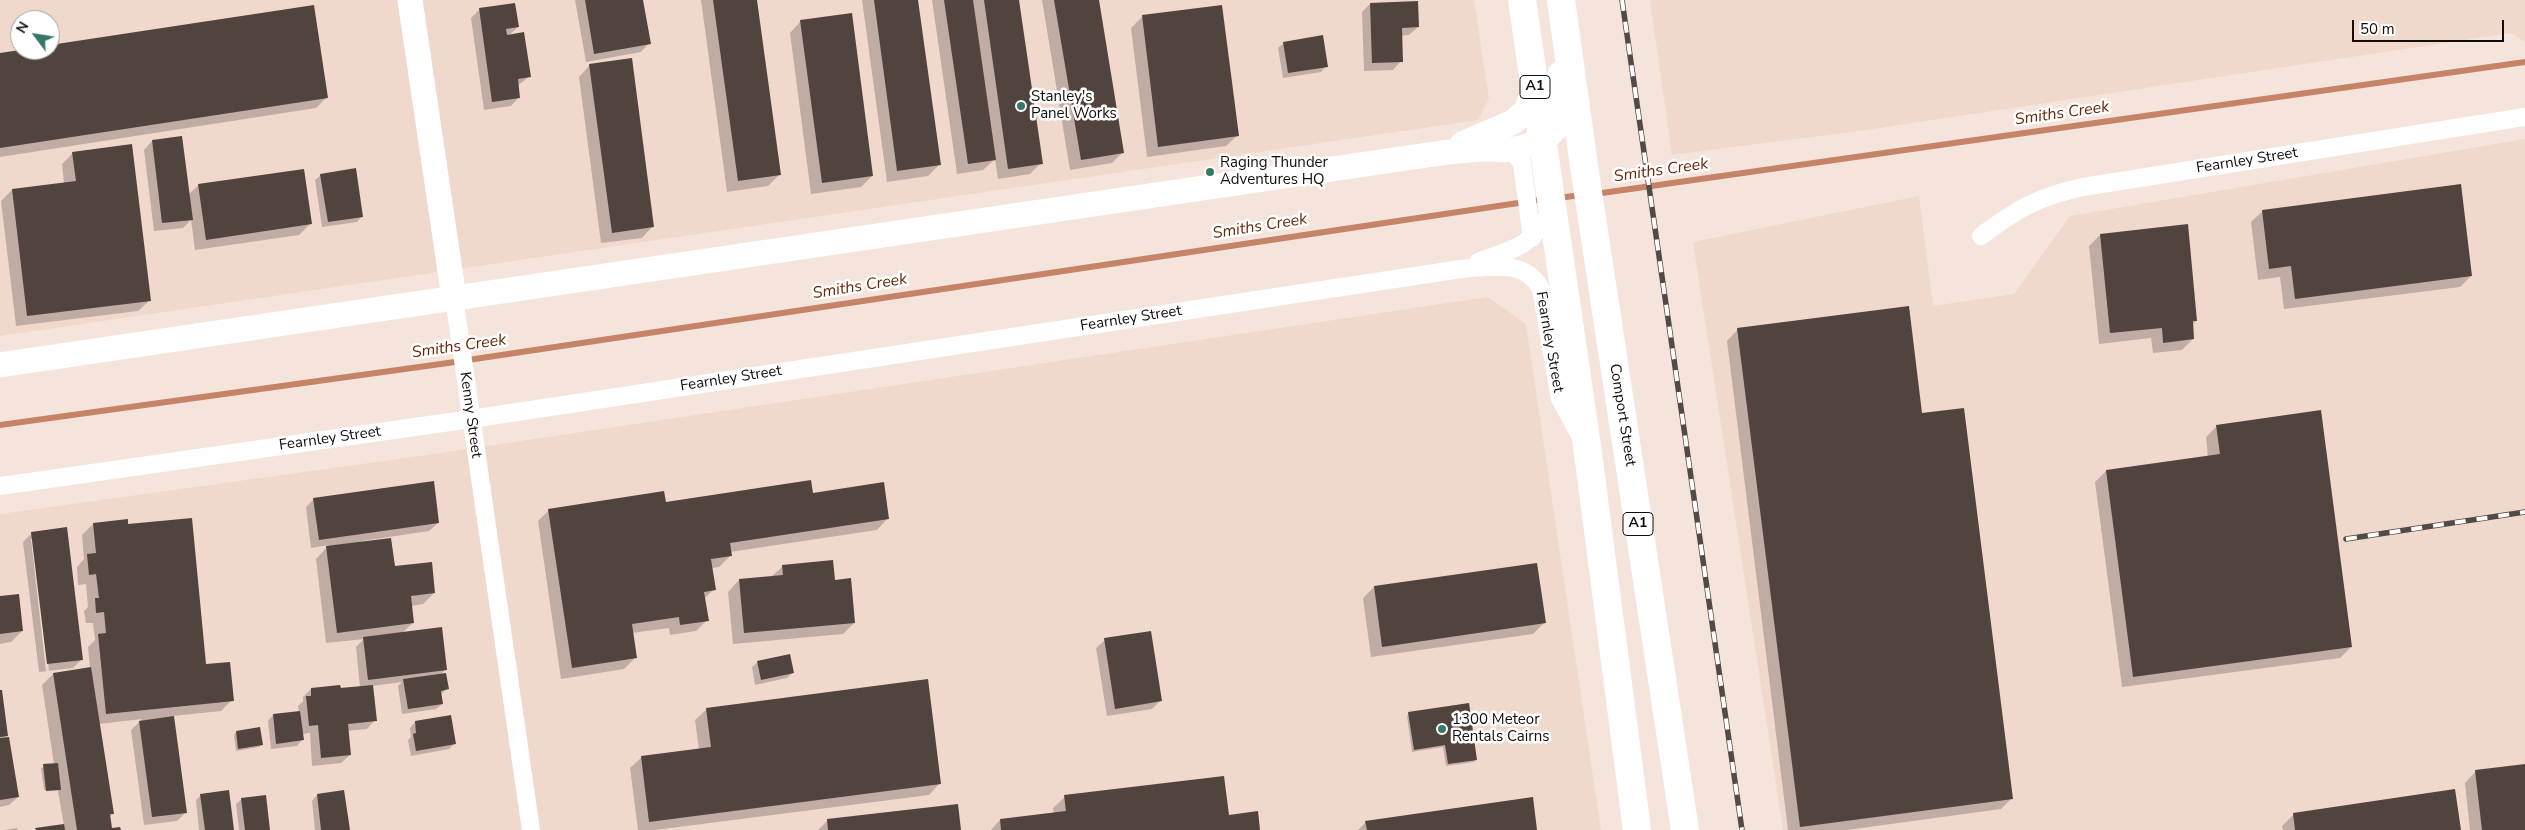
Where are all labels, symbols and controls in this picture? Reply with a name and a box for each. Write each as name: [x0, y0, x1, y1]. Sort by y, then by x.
north arrow: [10, 10, 60, 60]
scale bar: [2355, 10, 2508, 42]
text: N: [12, 18, 33, 37]
text: 50 m: [2360, 19, 2395, 39]
road number: A1: [1520, 75, 1550, 98]
place label: Stanley's Panel Works: [1031, 88, 1117, 123]
water label: Smiths Creek: [2014, 98, 2110, 130]
marker: Stanley's Panel Works: [1015, 100, 1027, 112]
street label: Fearnley Street: [2195, 144, 2299, 178]
place label: Raging Thunder Adventures HQ: [1220, 154, 1328, 189]
water label: Smiths Creek: [1613, 155, 1709, 187]
marker: Raging Thunder Adventures HQ: [1204, 166, 1216, 178]
water label: Smiths Creek: [1212, 210, 1308, 244]
water label: Smiths Creek: [812, 270, 908, 304]
street label: Fearnley Street: [1531, 290, 1567, 394]
street label: Fearnley Street: [1079, 302, 1183, 336]
water label: Smiths Creek: [411, 331, 507, 363]
street label: Fearnley Street: [679, 362, 783, 396]
street label: Comport Street: [1605, 362, 1639, 468]
street label: Kenny Street: [455, 371, 485, 459]
street label: Fearnley Street: [278, 423, 382, 455]
road number: A1: [1623, 512, 1653, 536]
place label: 1300 Meteor Rentals Cairns: [1452, 711, 1549, 746]
marker: 1300 Meteor Rentals Cairns: [1436, 723, 1448, 735]

